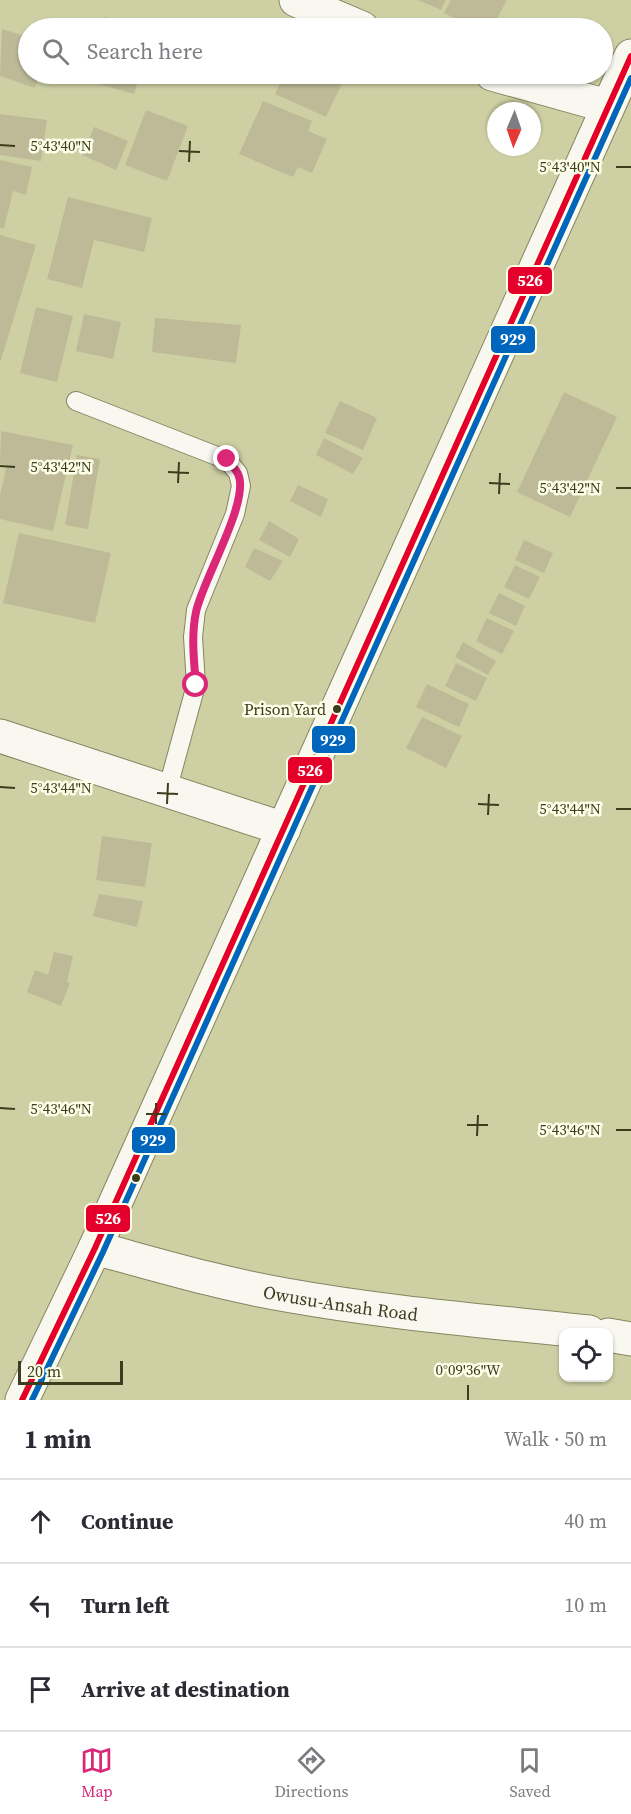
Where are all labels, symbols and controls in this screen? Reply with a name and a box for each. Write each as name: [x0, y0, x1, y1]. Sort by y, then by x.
search box: [18, 18, 613, 84]
icon: search: [39, 35, 72, 68]
text: Search here: [87, 36, 203, 66]
north arrow: [487, 102, 541, 156]
text: 5°43'40"N: [30, 135, 92, 156]
text: 5°43'40"N: [539, 156, 601, 177]
line badge: 526: [507, 266, 553, 295]
text: 526: [517, 269, 543, 291]
line badge: 929: [490, 325, 536, 354]
text: 929: [500, 328, 526, 350]
route end: [213, 445, 239, 471]
text: 5°43'42"N: [30, 456, 92, 477]
text: 5°43'42"N: [539, 477, 601, 498]
route start: [182, 671, 208, 697]
place label: Prison Yard: [244, 698, 326, 720]
marker: Prison Yard: [331, 703, 343, 715]
line badge: 929: [311, 725, 356, 754]
text: 929: [320, 729, 346, 751]
line badge: 526: [287, 756, 333, 784]
text: 526: [297, 759, 323, 781]
text: 5°43'44"N: [30, 777, 92, 798]
text: 5°43'44"N: [539, 798, 601, 819]
text: 5°43'46"N: [30, 1098, 92, 1119]
text: 5°43'46"N: [539, 1119, 601, 1140]
line badge: 929: [131, 1126, 176, 1154]
text: 929: [140, 1129, 166, 1151]
unlabelled marker: [130, 1172, 142, 1184]
line badge: 526: [85, 1204, 131, 1233]
text: 526: [95, 1207, 121, 1229]
street label: Owusu-Ansah Road: [261, 1279, 419, 1326]
map controls: [559, 1328, 613, 1382]
button: locate: [559, 1328, 613, 1382]
scale bar: [18, 1358, 123, 1386]
text: 0°09'36"W: [436, 1359, 501, 1380]
text: 20 m: [27, 1360, 61, 1382]
text: 1 min: [24, 1421, 91, 1457]
text: Walk · 50 m: [504, 1425, 607, 1453]
icon: ahead: [24, 1505, 57, 1538]
text: Continue: [81, 1506, 174, 1536]
text: 40 m: [564, 1507, 607, 1535]
icon: left: [24, 1589, 57, 1622]
text: Turn left: [81, 1590, 169, 1620]
text: 10 m: [564, 1591, 607, 1619]
icon: arrive: [24, 1673, 57, 1706]
text: Arrive at destination: [81, 1674, 290, 1704]
tab: Map: [80, 1744, 113, 1802]
tab: Directions: [274, 1744, 349, 1802]
tab: Saved: [509, 1744, 551, 1802]

